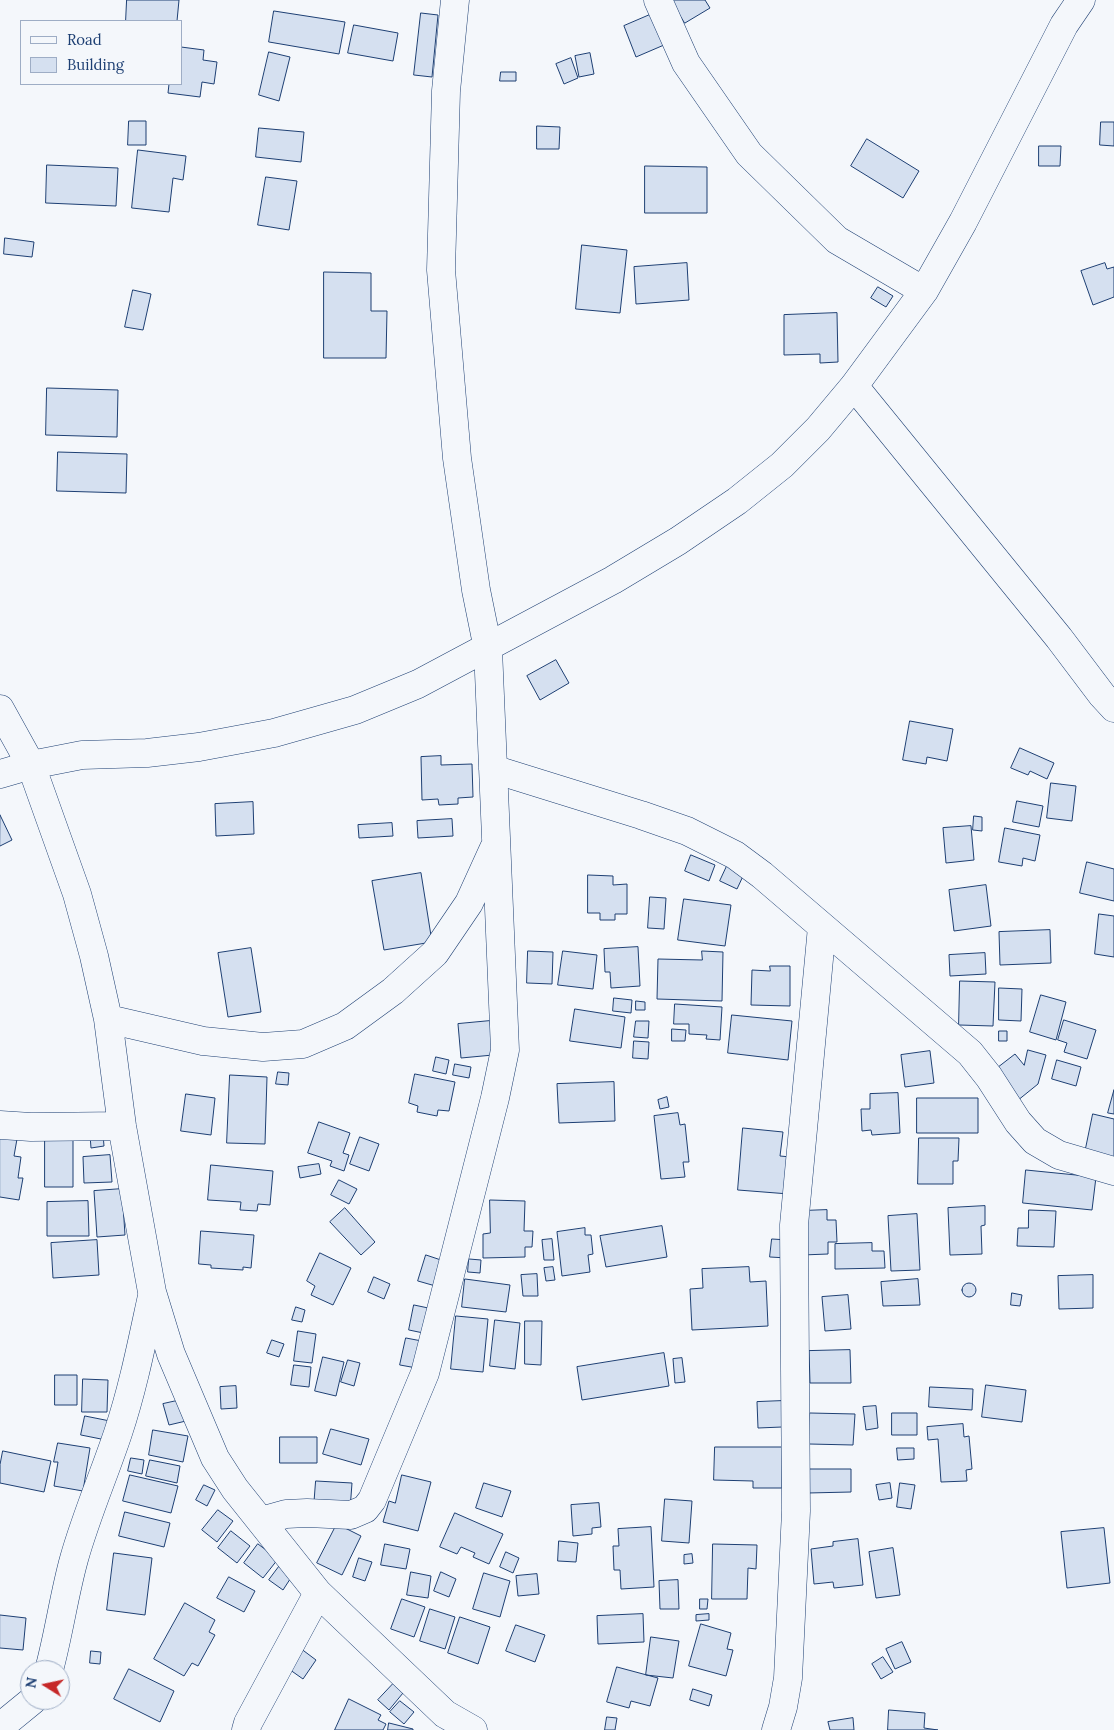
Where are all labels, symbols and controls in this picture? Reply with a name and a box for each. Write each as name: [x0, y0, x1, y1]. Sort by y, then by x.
legend: [20, 20, 182, 85]
text: Road: [67, 30, 102, 49]
text: Building: [67, 55, 124, 74]
north arrow: [20, 1660, 70, 1710]
text: N: [21, 1676, 41, 1689]

